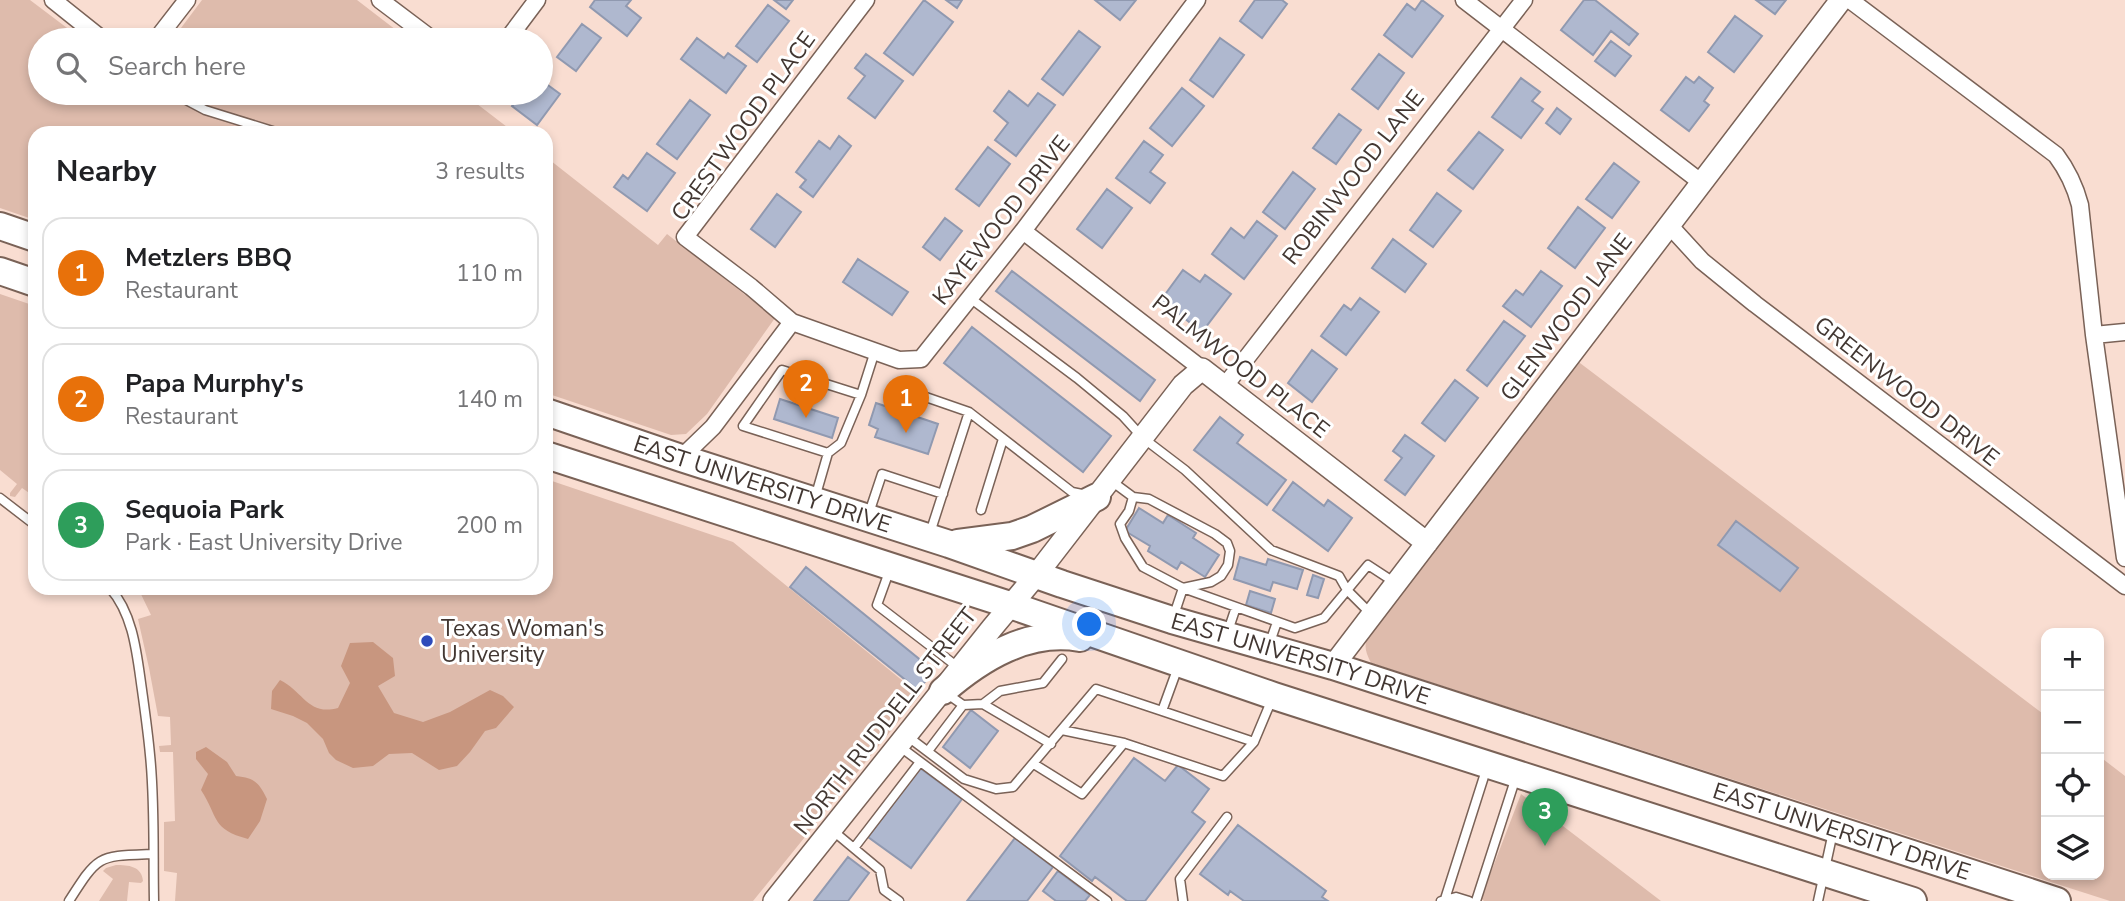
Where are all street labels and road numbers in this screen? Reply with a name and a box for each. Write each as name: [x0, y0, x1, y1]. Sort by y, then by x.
street label: CRESTWOOD PLACE: [664, 25, 823, 227]
street label: ROBINWOOD LANE: [1275, 84, 1431, 271]
street label: KAYEWOOD DRIVE: [925, 129, 1077, 311]
street label: GLENWOOD LANE: [1493, 227, 1640, 407]
street label: PALMWOOD PLACE: [1146, 287, 1336, 445]
street label: GREENWOOD DRIVE: [1808, 309, 2006, 473]
street label: EAST UNIVERSITY DRIVE: [629, 428, 895, 540]
street label: NORTH RUDDELL STREET: [787, 601, 984, 841]
street label: EAST UNIVERSITY DRIVE: [1167, 606, 1434, 713]
street label: EAST UNIVERSITY DRIVE: [1709, 775, 1974, 888]

